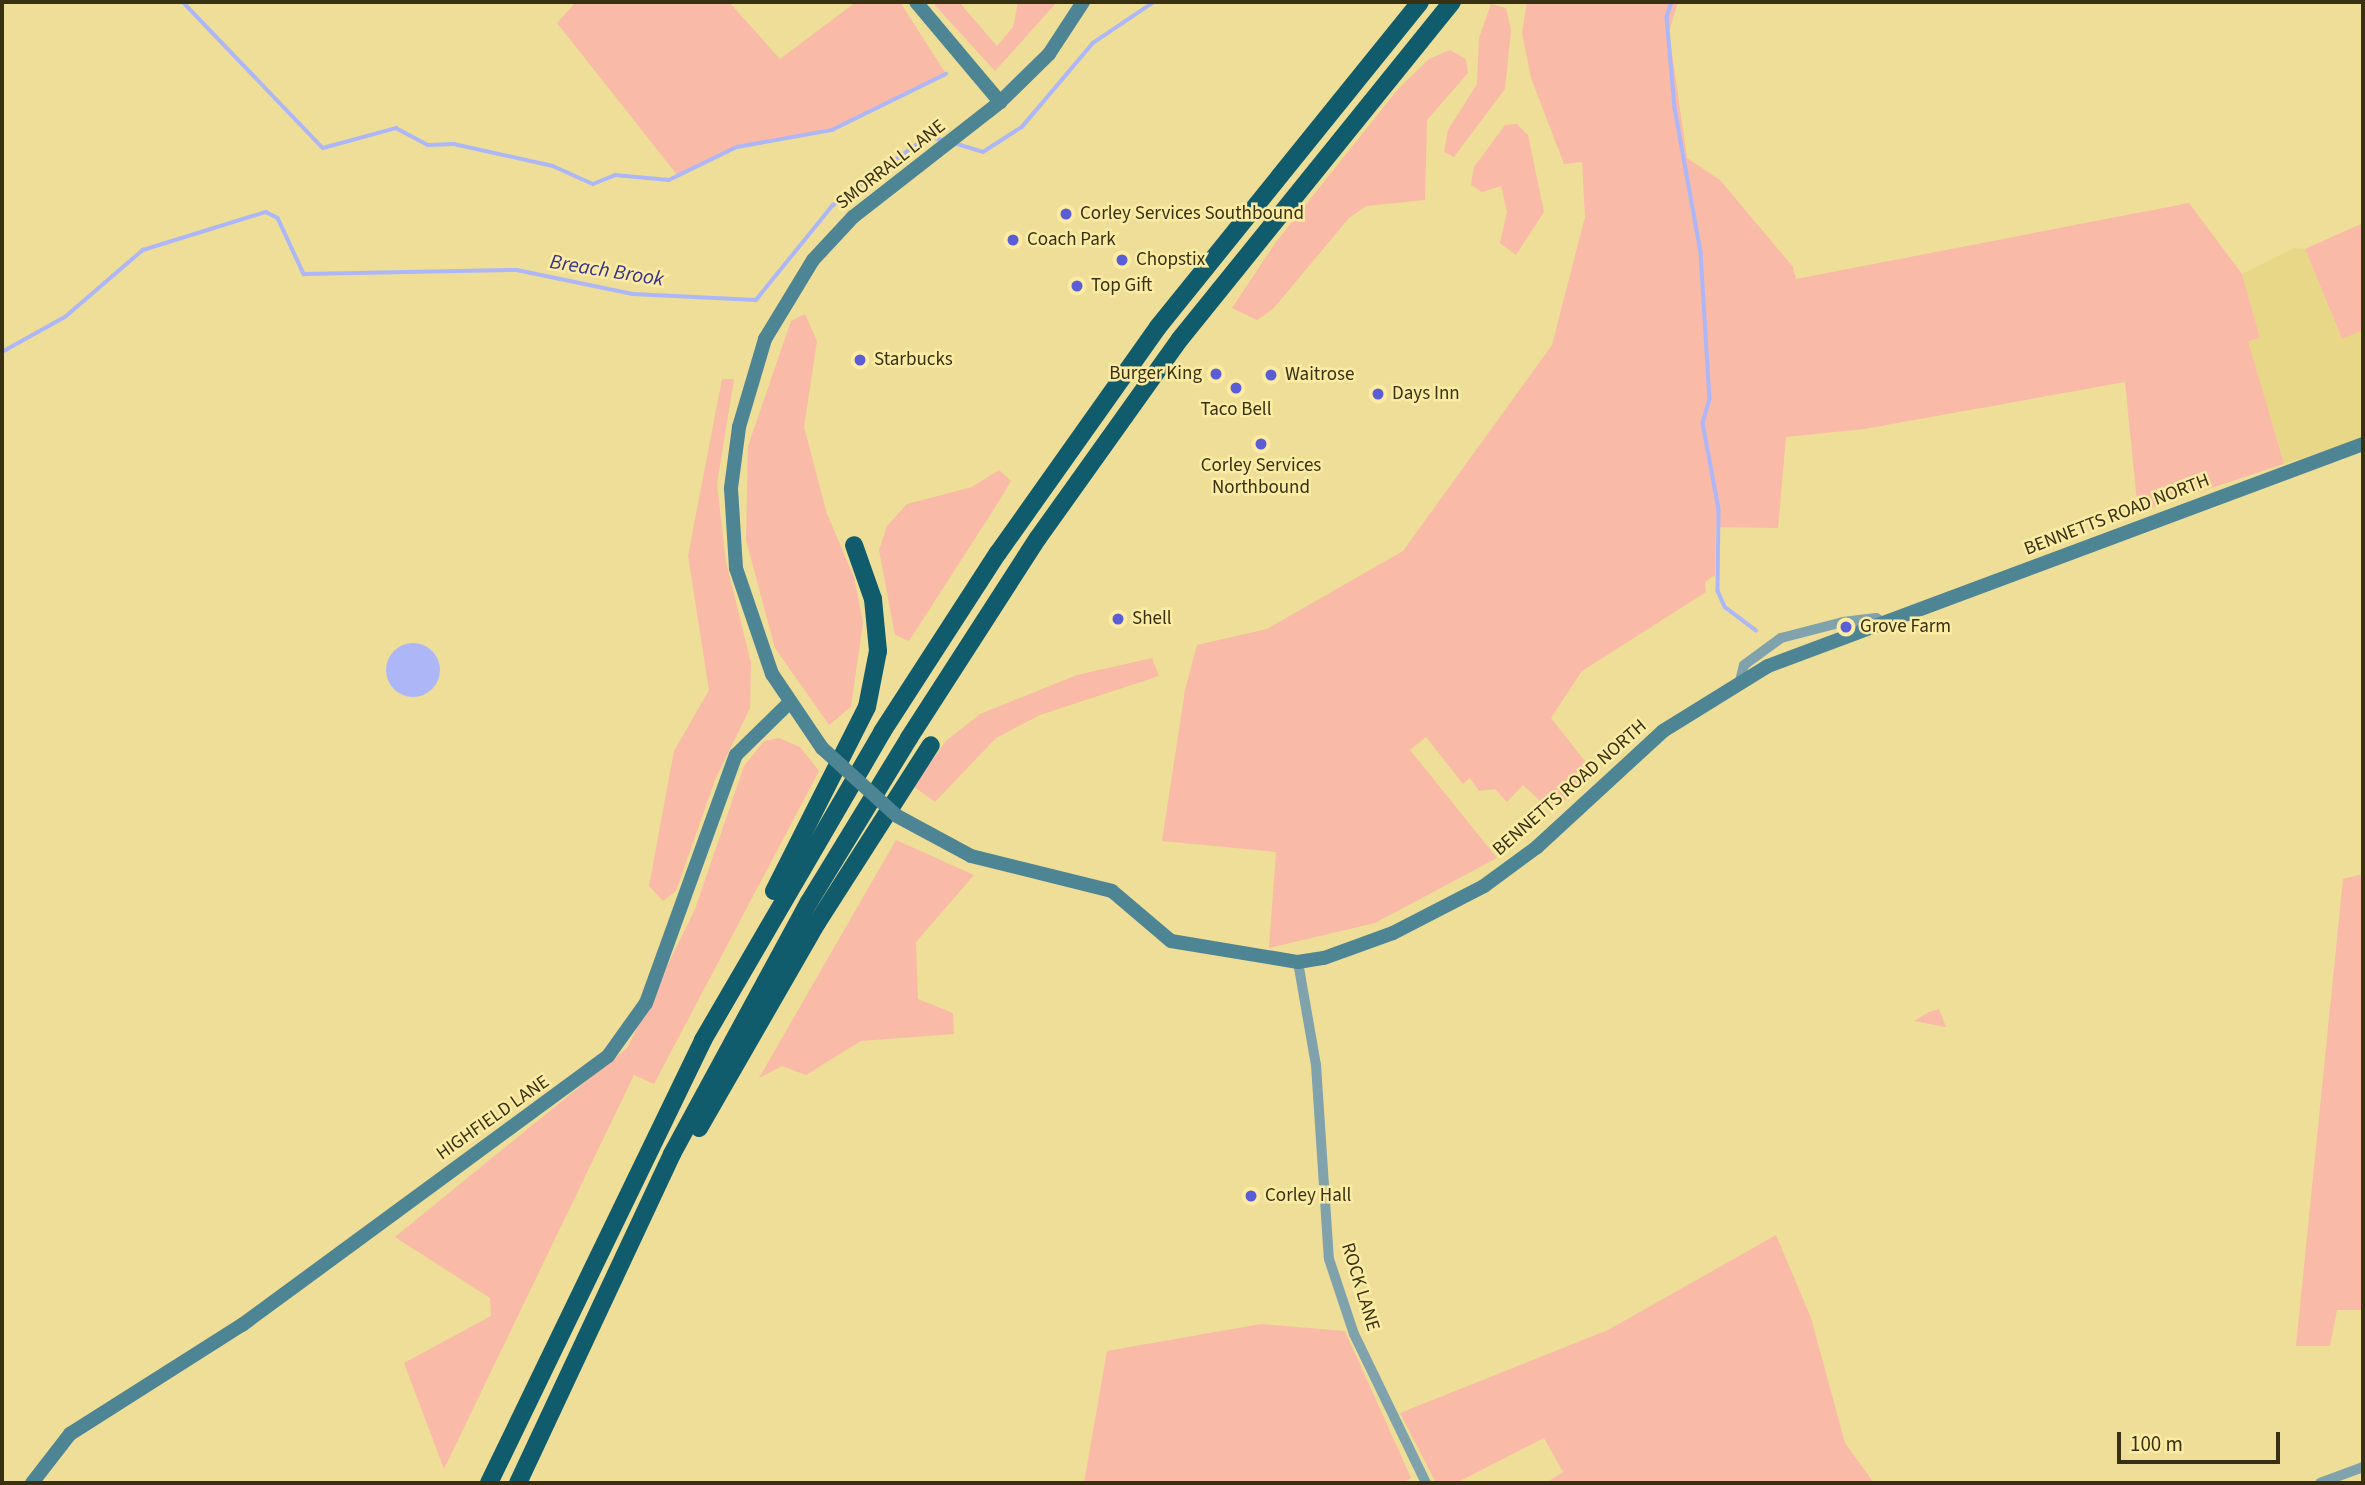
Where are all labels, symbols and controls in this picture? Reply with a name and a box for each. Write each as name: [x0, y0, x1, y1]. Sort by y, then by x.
street label: SMORRALL LANE: [832, 115, 950, 215]
place label: Corley Services Southbound: [1080, 203, 1304, 225]
marker: Corley Services Southbound: [1058, 206, 1074, 222]
place label: Coach Park: [1027, 229, 1116, 251]
marker: Coach Park: [1005, 232, 1021, 248]
water label: Breach Brook: [548, 249, 666, 291]
place label: Chopstix: [1136, 249, 1205, 271]
marker: Chopstix: [1114, 252, 1130, 268]
place label: Top Gift: [1091, 275, 1152, 297]
marker: Top Gift: [1069, 278, 1085, 294]
place label: Starbucks: [874, 349, 953, 371]
marker: Starbucks: [852, 352, 868, 368]
place label: Burger King: [1109, 363, 1202, 385]
place label: Waitrose: [1285, 364, 1354, 386]
marker: Burger King: [1208, 366, 1224, 382]
marker: Waitrose: [1263, 367, 1279, 383]
marker: Taco Bell: [1228, 380, 1244, 396]
place label: Days Inn: [1392, 383, 1460, 405]
marker: Days Inn: [1370, 386, 1386, 402]
place label: Taco Bell: [1200, 399, 1272, 421]
marker: Corley Services Northbound: [1253, 436, 1269, 452]
place label: Corley Services Northbound: [1201, 455, 1321, 499]
street label: BENNETTS ROAD NORTH: [2021, 469, 2213, 561]
place label: Shell: [1132, 608, 1172, 630]
marker: Shell: [1110, 611, 1126, 627]
place label: Grove Farm: [1860, 616, 1951, 638]
marker: Grove Farm: [1838, 619, 1854, 635]
street label: BENNETTS ROAD NORTH: [1488, 715, 1652, 861]
street label: HIGHFIELD LANE: [432, 1071, 554, 1165]
place label: Corley Hall: [1265, 1185, 1351, 1207]
marker: Corley Hall: [1243, 1188, 1259, 1204]
street label: ROCK LANE: [1336, 1240, 1384, 1334]
scale bar: [2120, 1418, 2283, 1462]
text: 100 m: [2130, 1429, 2183, 1459]

